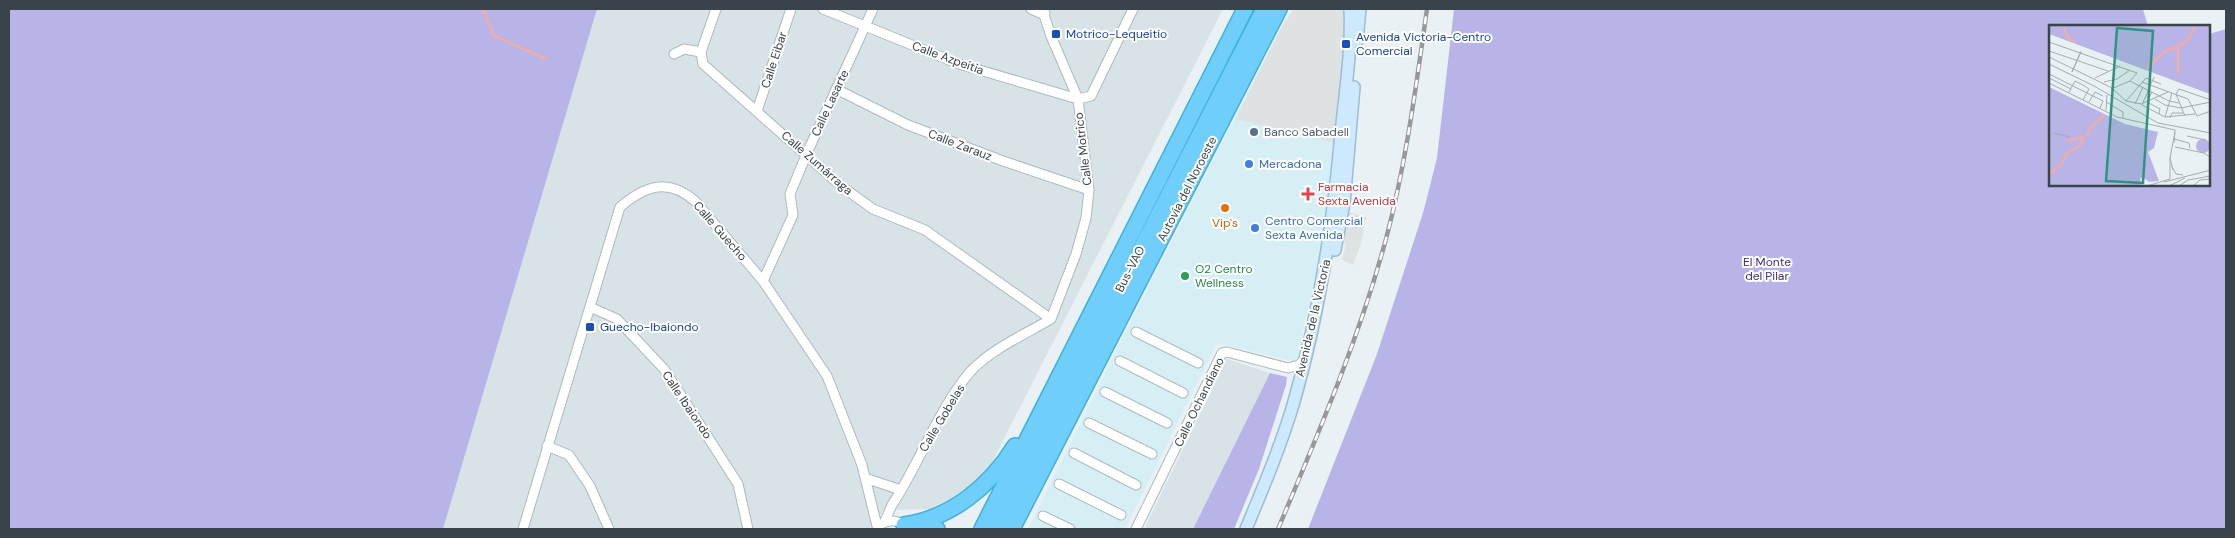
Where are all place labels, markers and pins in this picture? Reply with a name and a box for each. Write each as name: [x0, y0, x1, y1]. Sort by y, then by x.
place label: Motrico-Lequeitio: [1066, 26, 1167, 42]
marker: Motrico-Lequeitio: [1050, 28, 1062, 40]
place label: Avenida Victoria-Centro Comercial: [1356, 29, 1491, 59]
marker: Avenida Victoria-Centro Comercial: [1340, 38, 1352, 50]
place label: Banco Sabadell: [1264, 124, 1349, 140]
marker: Banco Sabadell: [1248, 126, 1260, 138]
place label: Mercadona: [1259, 156, 1322, 172]
marker: Mercadona: [1243, 158, 1255, 170]
place label: Farmacia Sexta Avenida: [1318, 179, 1396, 209]
marker: Farmacia Sexta Avenida: [1302, 188, 1314, 200]
marker: Vip's: [1219, 202, 1231, 214]
place label: Centro Comercial Sexta Avenida: [1265, 213, 1363, 243]
place label: Vip's: [1212, 215, 1238, 231]
marker: Centro Comercial Sexta Avenida: [1249, 222, 1261, 234]
place label: O2 Centro Wellness: [1195, 261, 1253, 291]
marker: O2 Centro Wellness: [1179, 270, 1191, 282]
place label: Guecho-Ibaiondo: [600, 319, 699, 335]
marker: Guecho-Ibaiondo: [584, 321, 596, 333]

